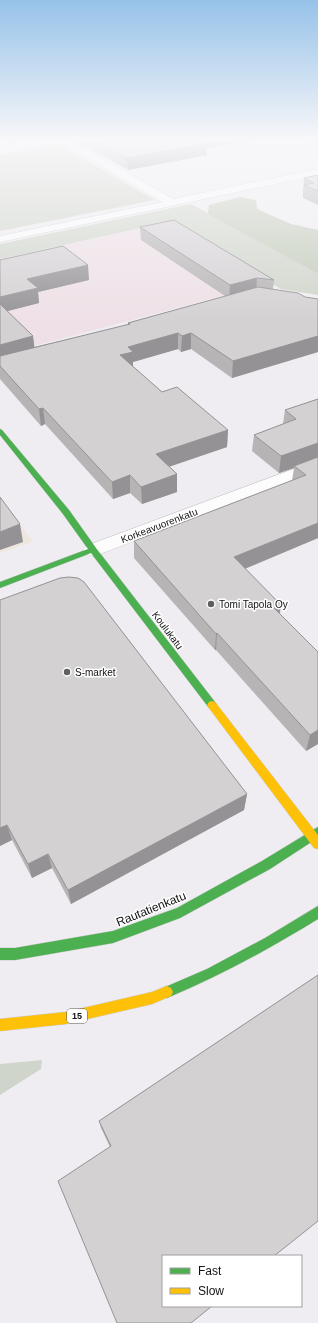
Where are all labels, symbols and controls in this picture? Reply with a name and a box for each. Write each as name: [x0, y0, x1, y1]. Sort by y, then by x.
street label: Korkeavuorenkatu: [119, 506, 199, 545]
marker: Tomi Tapola Oy: [206, 599, 216, 609]
place label: Tomi Tapola Oy: [219, 599, 288, 610]
street label: Koulukatu: [150, 609, 185, 651]
marker: S-market: [62, 667, 72, 677]
place label: S-market: [75, 667, 116, 678]
street label: Rautatienkatu: [114, 889, 188, 929]
road number: 15: [67, 1009, 87, 1023]
legend: [162, 1255, 302, 1307]
text: Fast: [198, 1264, 222, 1278]
text: Slow: [198, 1284, 224, 1298]

